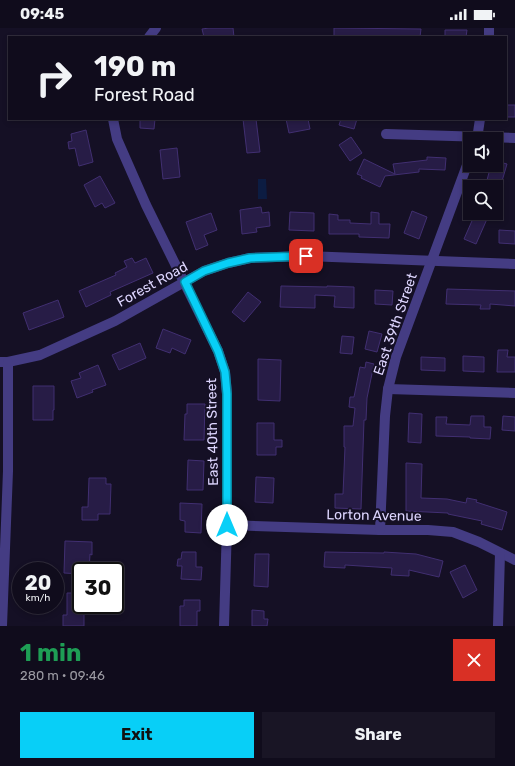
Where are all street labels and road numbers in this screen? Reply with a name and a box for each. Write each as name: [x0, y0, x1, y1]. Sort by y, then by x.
street label: Forest Road: [114, 258, 191, 311]
street label: East 39th Street: [370, 270, 421, 377]
street label: East 40th Street: [203, 377, 222, 486]
street label: Lorton Avenue: [326, 506, 422, 525]

